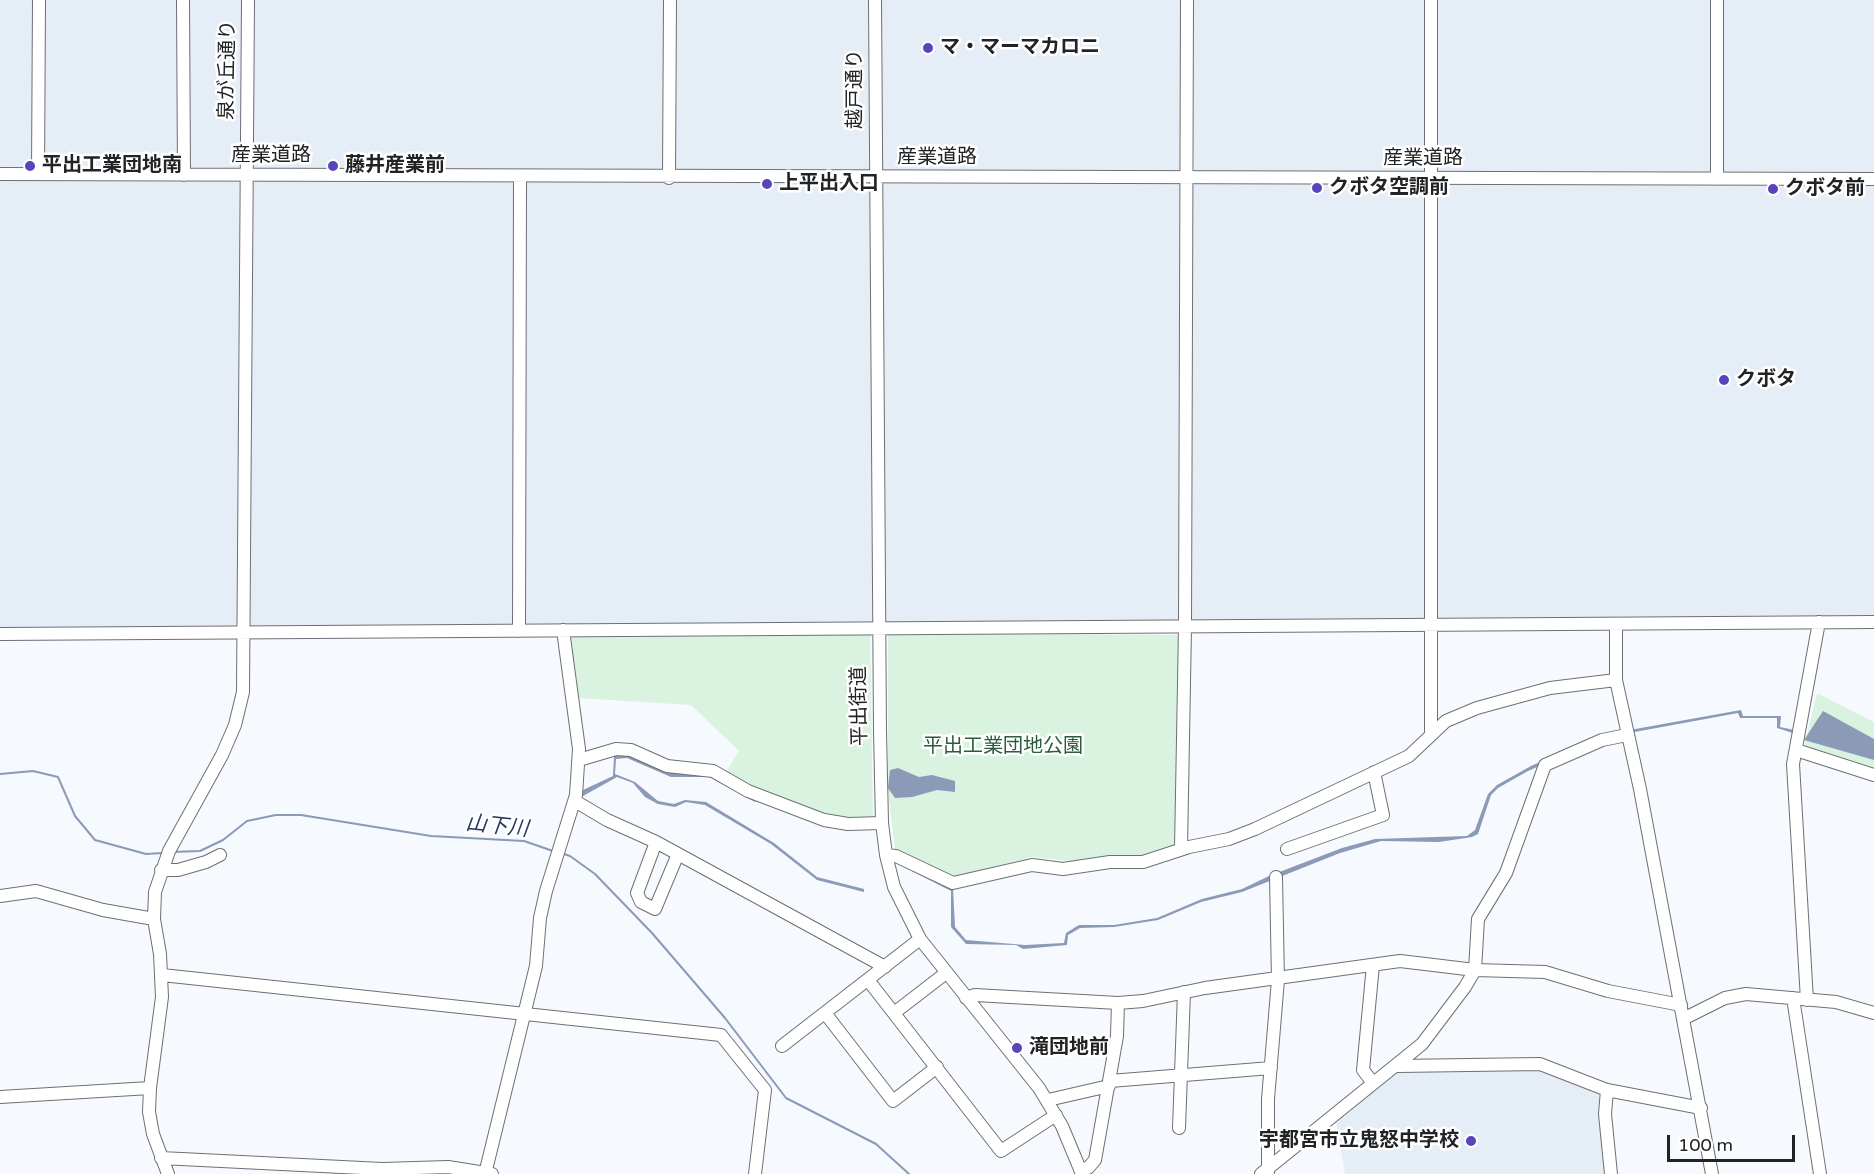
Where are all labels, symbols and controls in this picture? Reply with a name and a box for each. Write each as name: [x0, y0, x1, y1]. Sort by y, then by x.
street label: 泉が丘通り: [215, 20, 241, 120]
place label: マ・マーマカロニ: [940, 36, 1100, 60]
marker: マ・マーマカロニ: [921, 41, 935, 55]
street label: 越戸通り: [844, 49, 868, 129]
street label: 産業道路: [231, 144, 311, 168]
street label: 産業道路: [897, 146, 977, 170]
street label: 産業道路: [1383, 147, 1463, 171]
place label: 平出工業団地南: [42, 154, 182, 178]
place label: 藤井産業前: [345, 154, 445, 178]
marker: 平出工業団地南: [23, 159, 37, 173]
marker: 藤井産業前: [326, 159, 340, 173]
place label: 上平出入口: [779, 172, 879, 196]
place label: クボタ空調前: [1329, 176, 1449, 200]
marker: 上平出入口: [760, 177, 774, 191]
place label: クボタ前: [1785, 177, 1865, 201]
marker: クボタ空調前: [1310, 181, 1324, 195]
marker: クボタ前: [1766, 182, 1780, 196]
place label: クボタ: [1736, 368, 1796, 392]
marker: クボタ: [1717, 373, 1731, 387]
street label: 平出街道: [847, 666, 873, 746]
park label: 平出工業団地公園: [923, 735, 1083, 759]
water label: 山下川: [464, 811, 530, 843]
place label: 滝団地前: [1029, 1036, 1109, 1060]
marker: 滝団地前: [1010, 1041, 1024, 1055]
scale bar: [1670, 1123, 1798, 1161]
place label: 宇都宮市立鬼怒中学校: [1259, 1129, 1459, 1153]
marker: 宇都宮市立鬼怒中学校: [1464, 1134, 1478, 1148]
text: 100 m: [1678, 1134, 1733, 1156]

